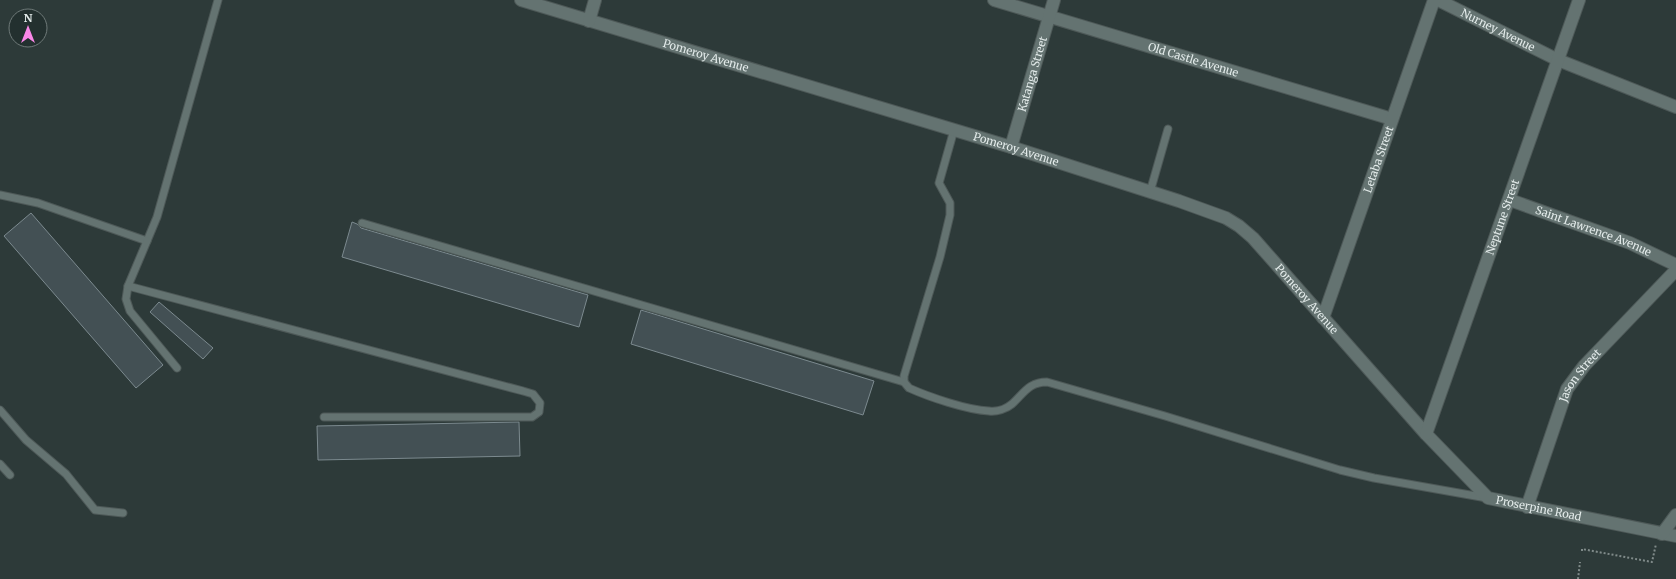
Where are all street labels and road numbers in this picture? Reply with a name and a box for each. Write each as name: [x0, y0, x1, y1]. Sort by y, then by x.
street label: Nurney Avenue: [1459, 6, 1537, 54]
street label: Katanga Street: [1015, 34, 1050, 113]
street label: Pomeroy Avenue: [661, 36, 751, 75]
street label: Old Castle Avenue: [1146, 39, 1240, 80]
street label: Letaba Street: [1360, 124, 1397, 195]
street label: Pomeroy Avenue: [972, 129, 1061, 169]
street label: Neptune Street: [1483, 177, 1522, 257]
street label: Saint Lawrence Avenue: [1534, 203, 1654, 259]
street label: Pomeroy Avenue: [1272, 261, 1342, 337]
street label: Jason Street: [1556, 345, 1604, 405]
street label: Proserpine Road: [1495, 493, 1583, 524]

